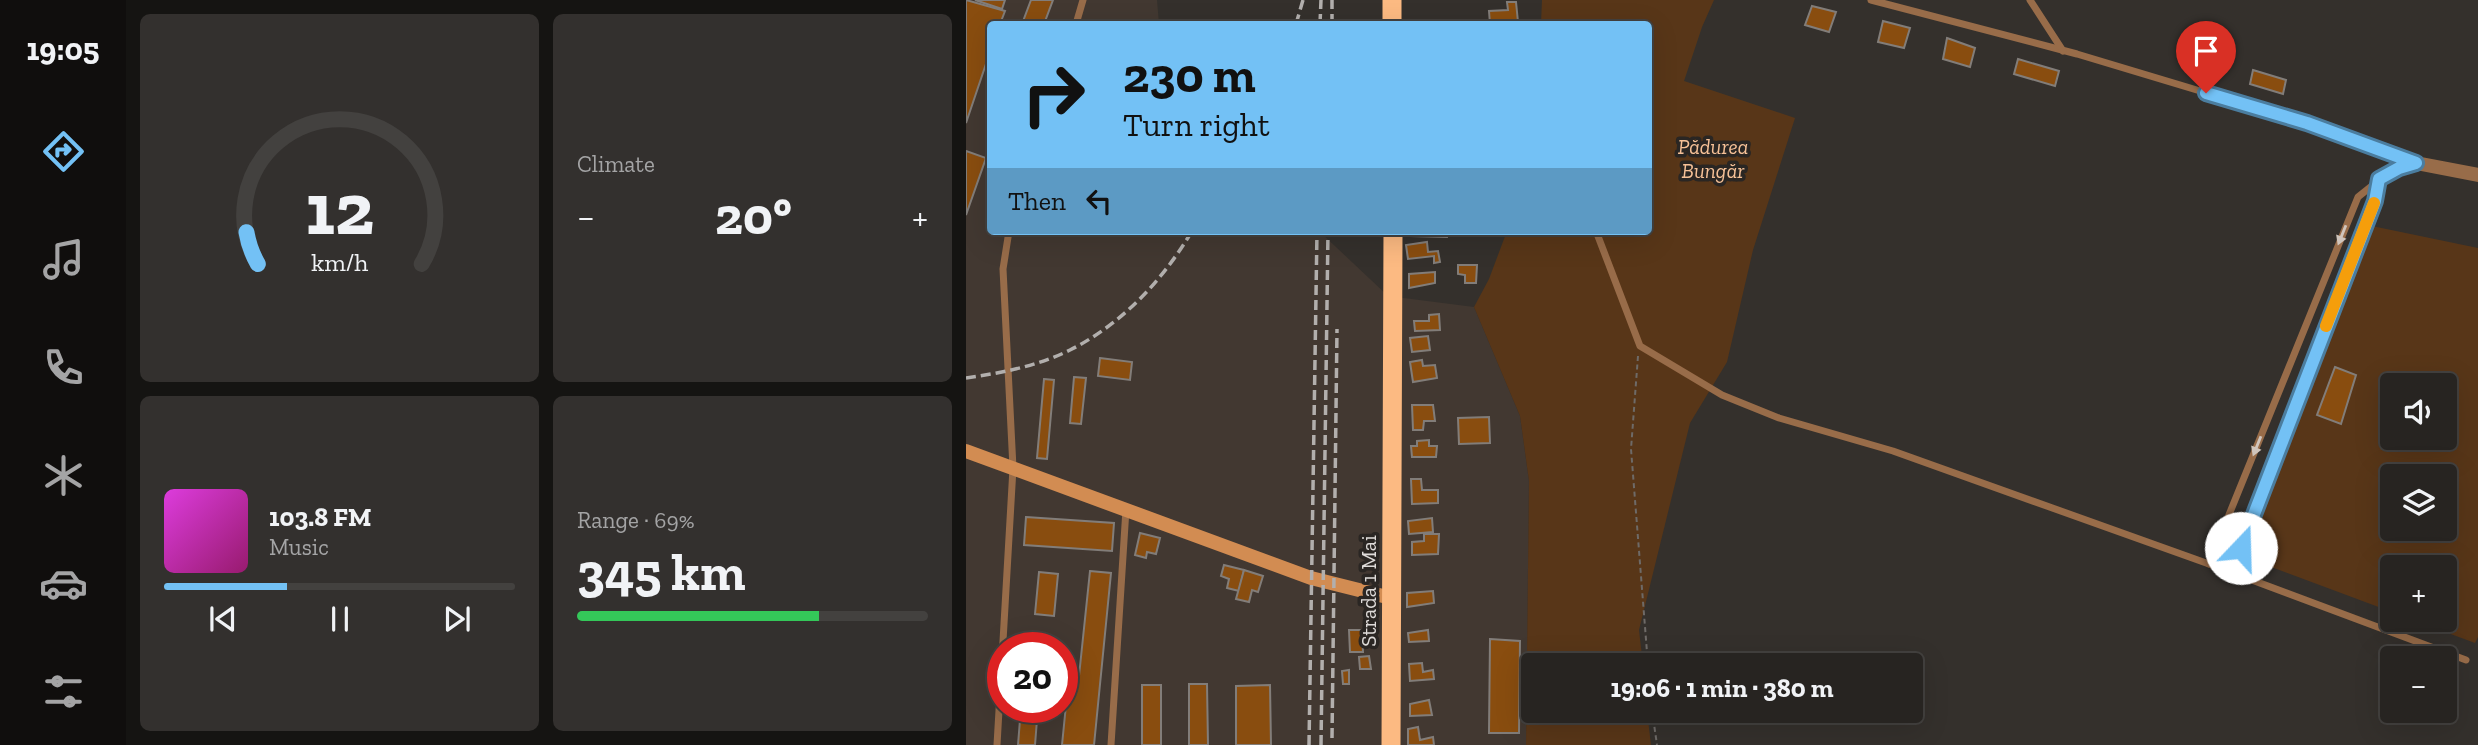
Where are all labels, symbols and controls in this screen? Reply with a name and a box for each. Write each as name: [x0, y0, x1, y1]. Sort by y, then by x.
pin: [2176, 21, 2236, 93]
text: 19:05: [26, 30, 100, 68]
icon: arrive: [2187, 32, 2225, 70]
text: 230 m: [1123, 46, 1256, 105]
icon: right: [1008, 49, 1099, 140]
text: Turn right: [1123, 106, 1270, 144]
icon: directions: [39, 127, 88, 176]
park label: Pădurea Bungăr: [1678, 134, 1748, 183]
text: Climate: [577, 150, 655, 178]
text: 12: [305, 165, 374, 253]
icon: left: [1080, 182, 1118, 220]
text: 20°: [715, 185, 792, 247]
text: Then: [1008, 185, 1066, 217]
text: −: [577, 194, 595, 240]
text: +: [912, 194, 928, 240]
one-way arrow: [2337, 224, 2348, 245]
icon: music: [39, 235, 88, 284]
text: km/h: [311, 247, 368, 277]
icon: phone: [39, 343, 88, 392]
map controls: [2380, 373, 2457, 723]
button: sound: [2380, 373, 2457, 450]
one-way arrow: [2251, 435, 2262, 456]
icon: climate: [39, 451, 88, 500]
button: layers: [2380, 464, 2457, 541]
text: 103.8 FM: [269, 501, 371, 533]
text: Range · 69%: [577, 506, 695, 534]
position arrow: [2204, 511, 2278, 585]
text: Music: [269, 533, 329, 561]
street label: Strada 1 Mai: [1356, 535, 1381, 647]
text: 345 km: [577, 541, 746, 603]
button: +: [2380, 555, 2457, 632]
icon: car: [39, 559, 88, 608]
icon: previous: [204, 600, 242, 638]
icon: pause: [321, 600, 359, 638]
icon: next: [438, 600, 476, 638]
speed limit sign: 20: [987, 632, 1078, 723]
button: −: [2380, 646, 2457, 723]
icon: filters: [39, 667, 88, 716]
text: 19:06 · 1 min · 380 m: [1610, 672, 1834, 704]

